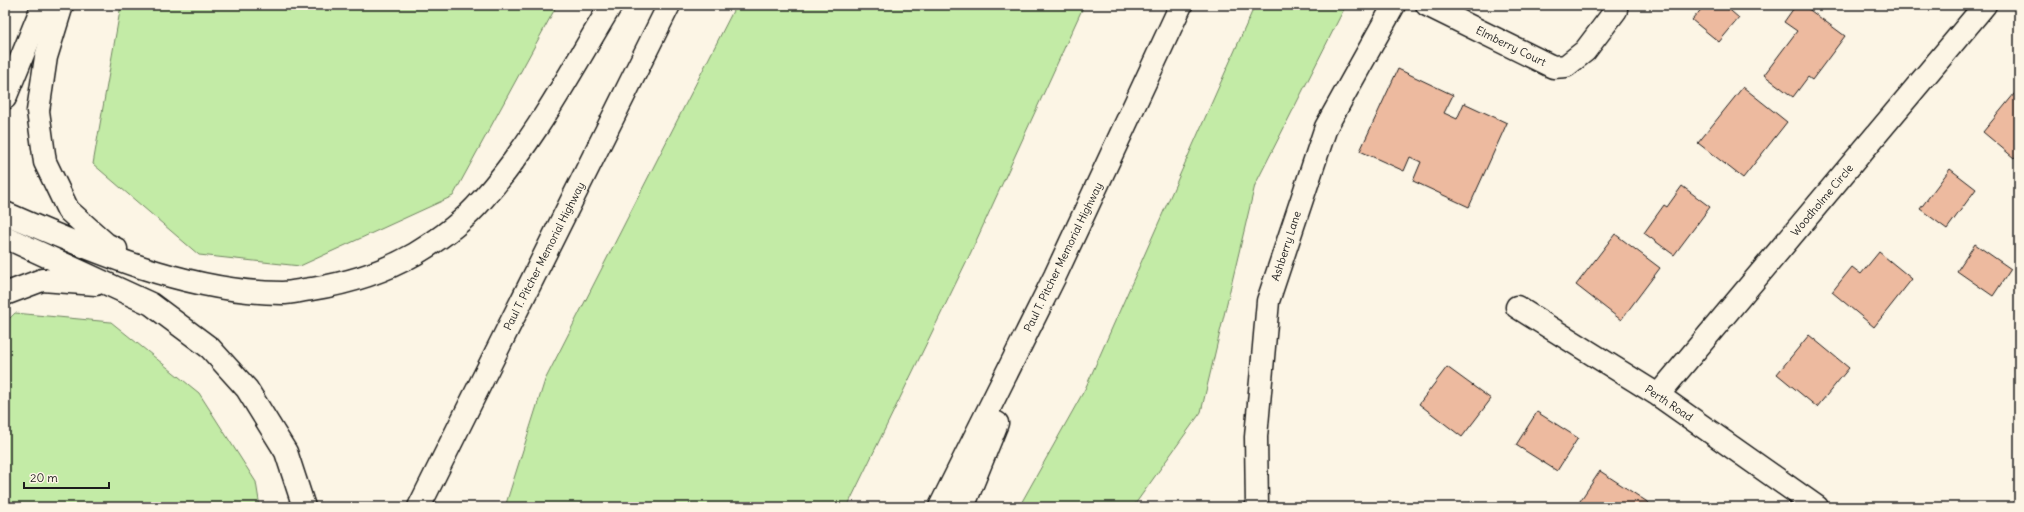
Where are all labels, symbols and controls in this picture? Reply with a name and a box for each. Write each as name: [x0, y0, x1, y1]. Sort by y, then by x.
street label: Elmberry Court: [1474, 23, 1549, 69]
street label: Woodholme Circle: [1788, 161, 1856, 239]
street label: Paul T. Pitcher Memorial Highway: [500, 179, 588, 333]
street label: Paul T. Pitcher Memorial Highway: [1021, 180, 1105, 334]
street label: Ashberry Lane: [1268, 209, 1304, 283]
street label: Perth Road: [1642, 382, 1696, 424]
scale bar: [24, 464, 109, 490]
text: 20 m: [30, 470, 58, 485]

